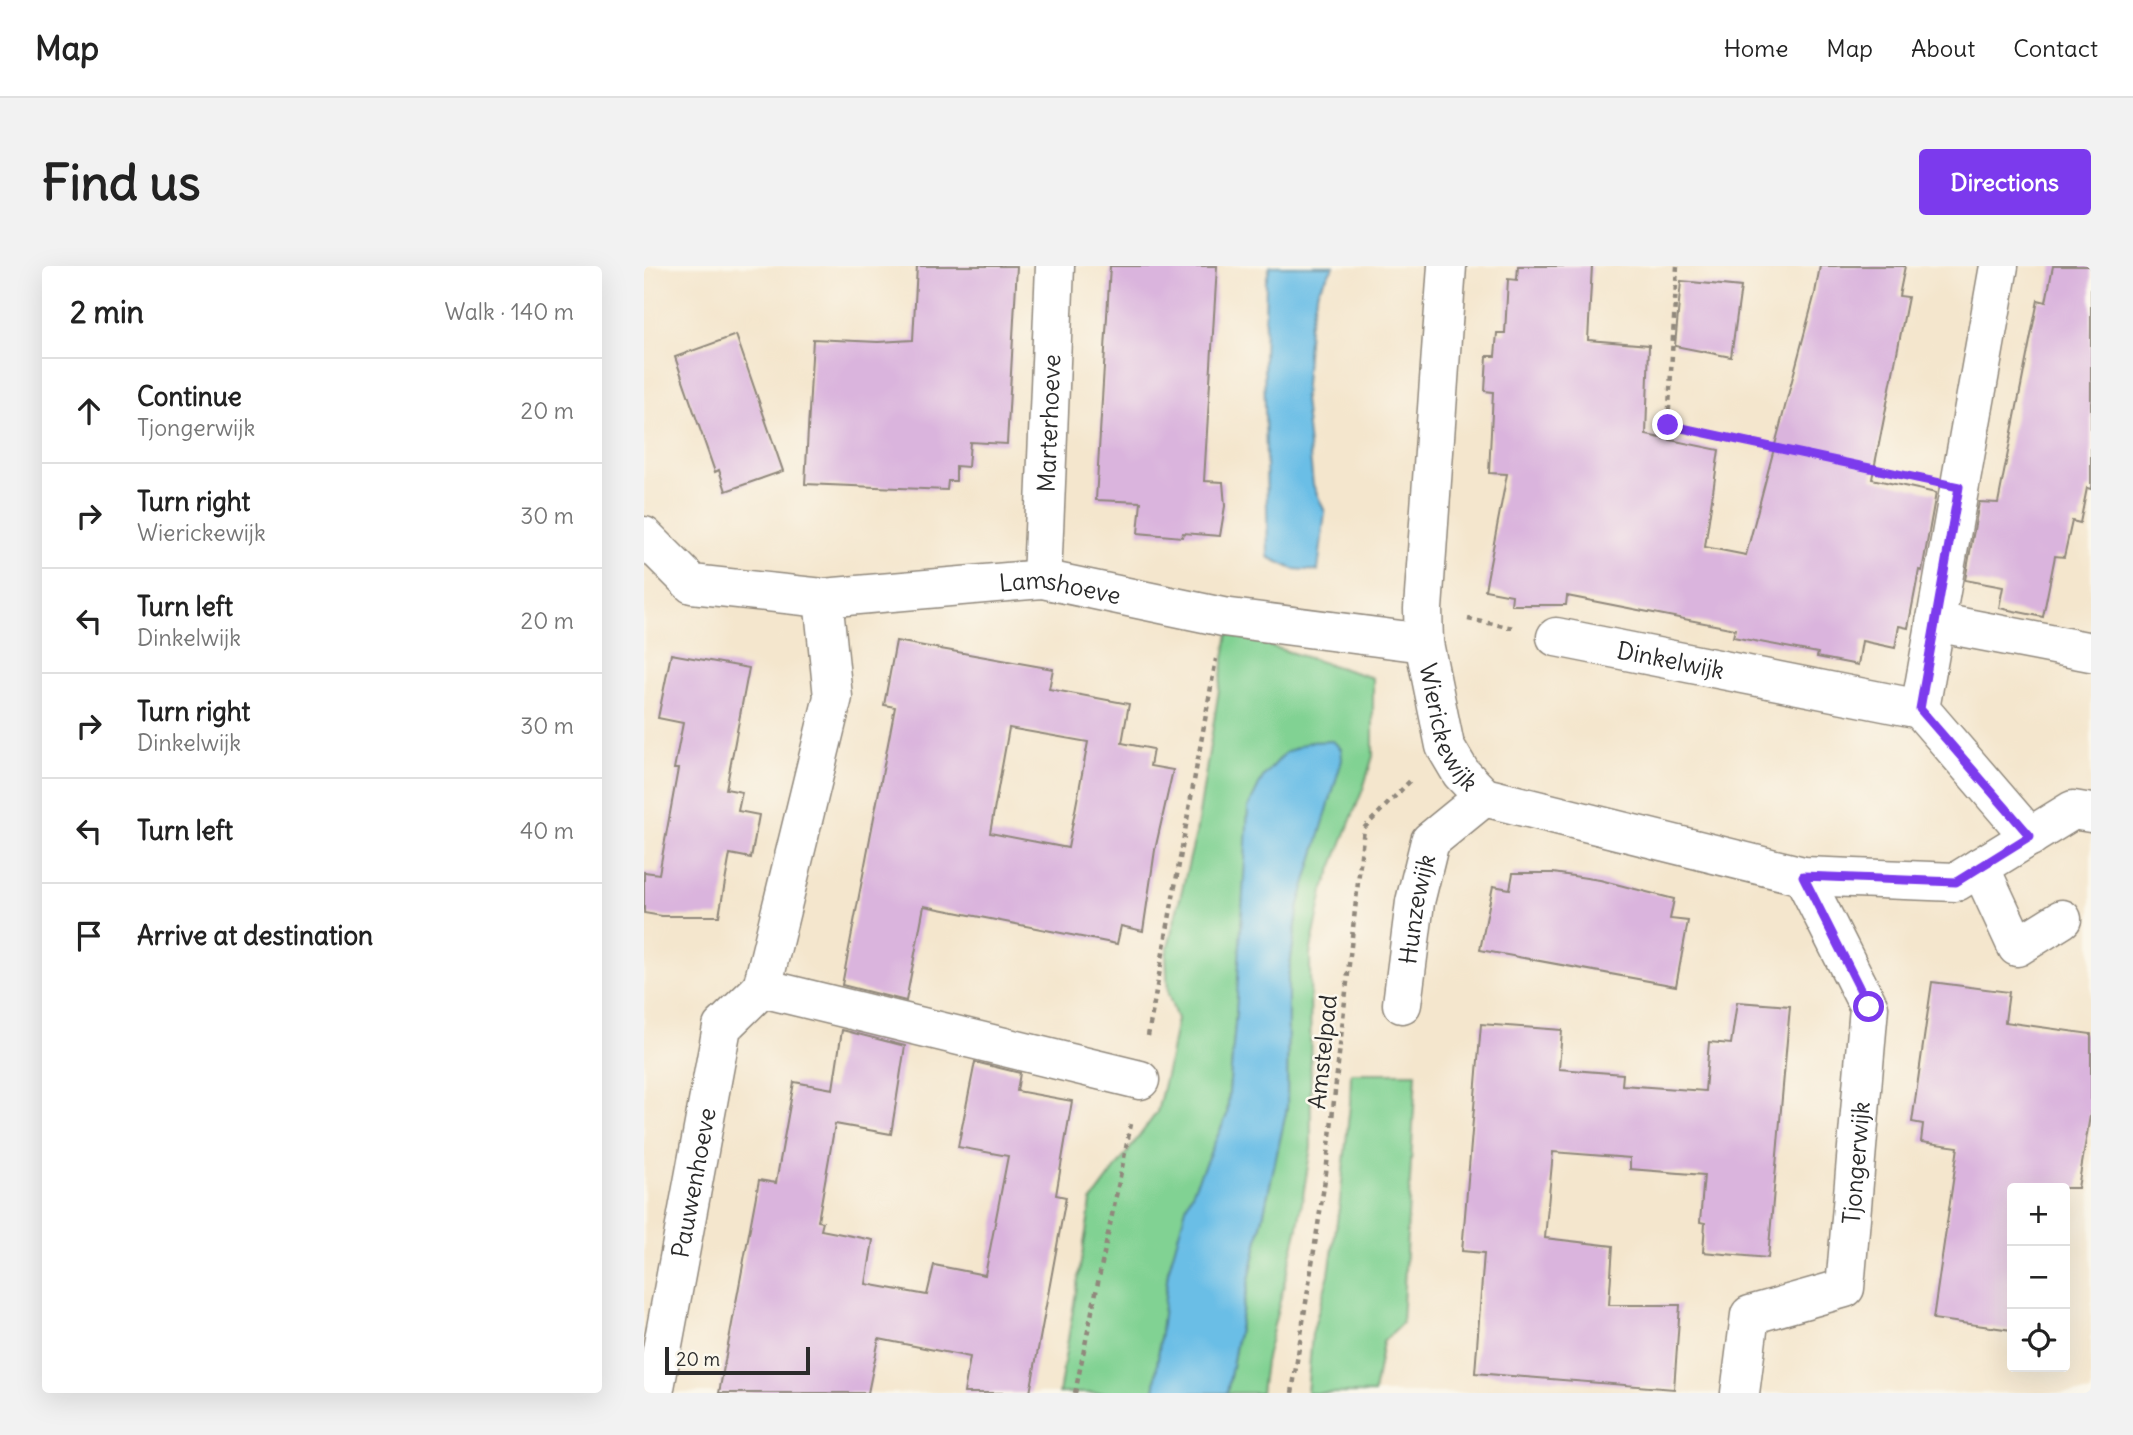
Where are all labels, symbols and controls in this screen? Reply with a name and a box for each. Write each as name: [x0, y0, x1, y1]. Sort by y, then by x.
text: Map: [35, 27, 99, 69]
text: Home: [1724, 33, 1788, 63]
text: Map: [1826, 33, 1873, 63]
text: About: [1911, 33, 1975, 63]
text: Contact: [2013, 33, 2098, 63]
button: Directions: [1919, 149, 2091, 215]
text: Find us: [42, 152, 200, 213]
text: 2 min: [70, 293, 144, 331]
text: Walk · 140 m: [445, 297, 574, 326]
street label: Marterhoeve: [1031, 353, 1066, 493]
text: Continue: [137, 380, 242, 413]
icon: ahead: [70, 392, 108, 430]
text: 20 m: [521, 396, 574, 425]
route end: [1652, 409, 1683, 440]
text: Tjongerwijk: [137, 413, 255, 442]
text: Turn right: [137, 485, 250, 518]
icon: right: [70, 497, 108, 535]
text: 30 m: [520, 501, 574, 530]
text: Wierickewijk: [137, 518, 266, 547]
street label: Lamshoeve: [998, 564, 1124, 610]
text: Turn left: [137, 590, 233, 623]
icon: left: [70, 602, 108, 640]
text: 20 m: [521, 606, 574, 635]
text: Dinkelwijk: [137, 623, 241, 652]
street label: Dinkelwijk: [1615, 634, 1727, 685]
street label: Wierickewijk: [1413, 661, 1485, 797]
text: Turn right: [137, 695, 250, 728]
icon: right: [70, 707, 108, 745]
text: 30 m: [520, 711, 574, 740]
text: Dinkelwijk: [137, 728, 241, 757]
icon: left: [70, 812, 108, 850]
text: Turn left: [137, 814, 233, 847]
text: 40 m: [520, 816, 574, 845]
street label: Hunzewijk: [1392, 851, 1441, 966]
icon: arrive: [70, 917, 108, 955]
text: Arrive at destination: [137, 919, 373, 952]
route start: [1853, 991, 1884, 1022]
street label: Amstelpad: [1301, 993, 1343, 1111]
street label: Tjongerwijk: [1835, 1100, 1876, 1226]
street label: Pauwenhoeve: [664, 1105, 722, 1260]
map controls: [2007, 1183, 2070, 1372]
button: +: [2007, 1183, 2070, 1246]
button: −: [2007, 1246, 2070, 1309]
button: locate: [2007, 1309, 2070, 1372]
scale bar: [665, 1344, 810, 1376]
text: 20 m: [676, 1347, 720, 1371]

